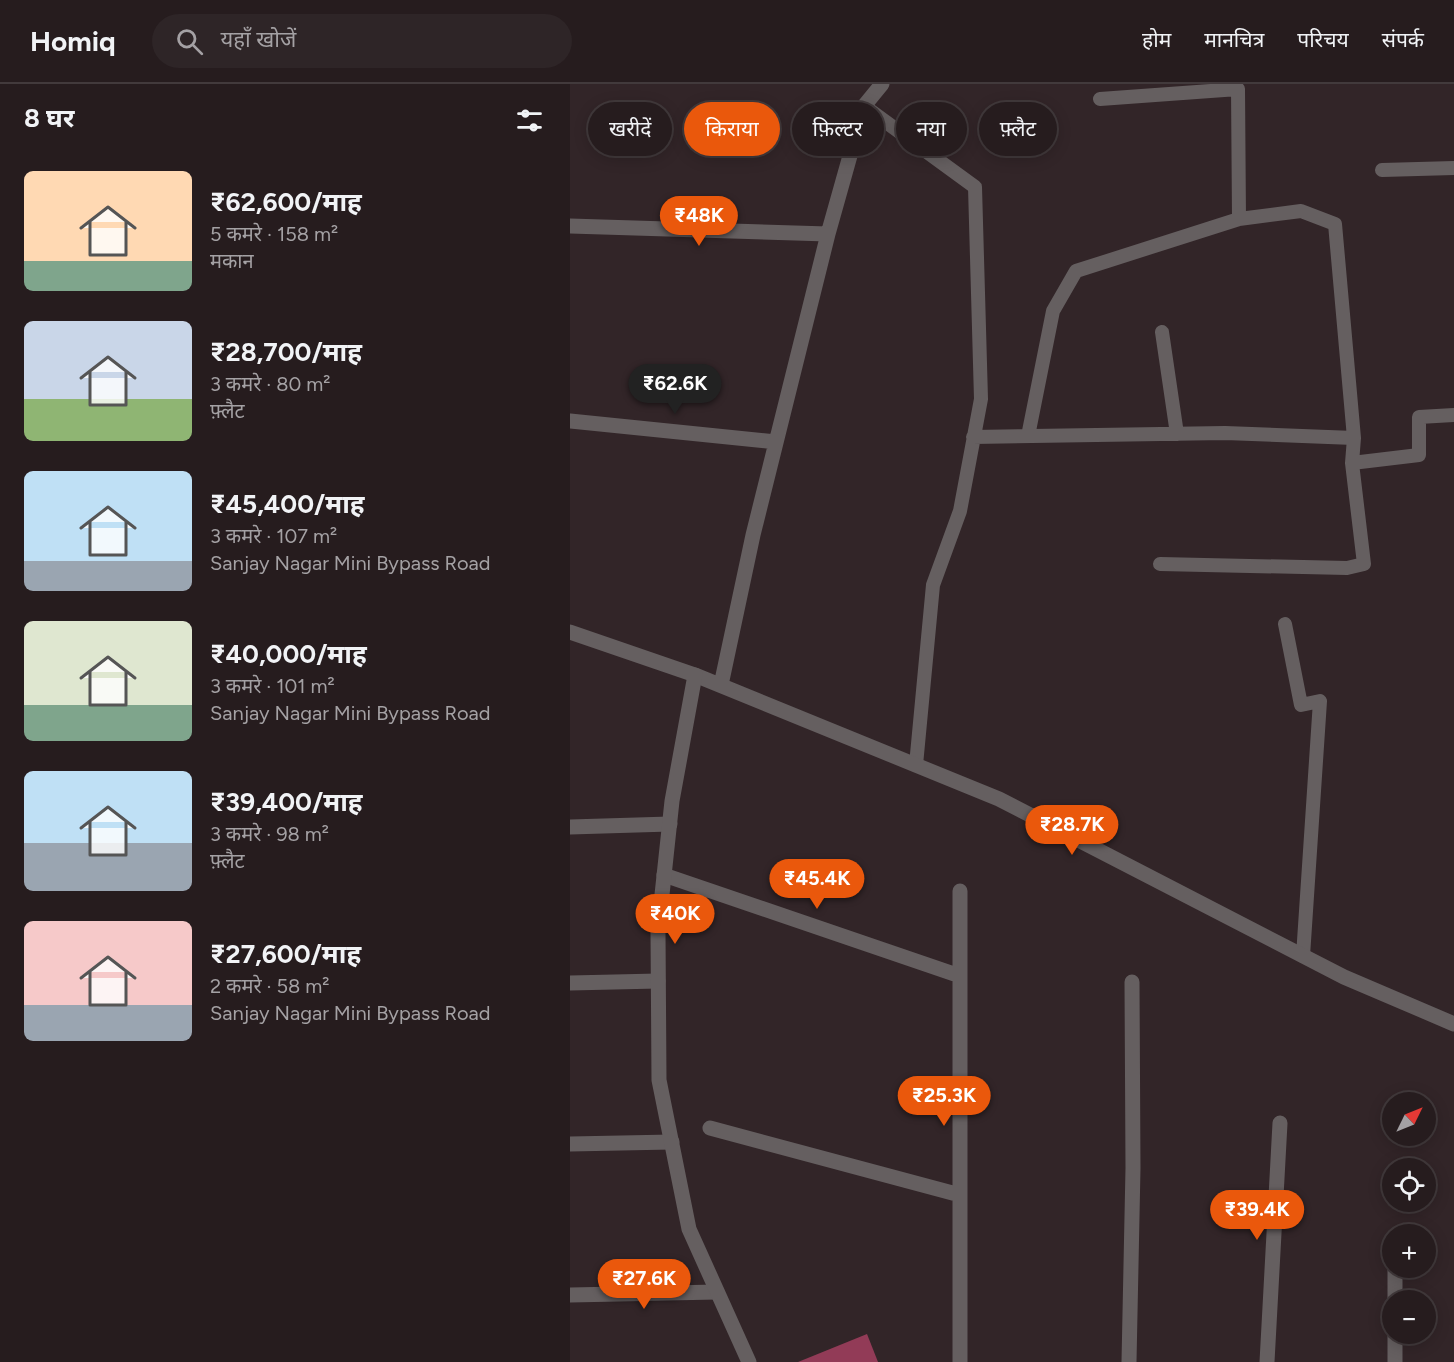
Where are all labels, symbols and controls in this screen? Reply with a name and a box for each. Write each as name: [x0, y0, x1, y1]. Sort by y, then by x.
search box: [152, 14, 572, 68]
text: Homiq: [30, 24, 116, 58]
icon: search: [173, 25, 206, 58]
text: यहाँ खोजें: [221, 26, 296, 53]
text: होम: [1142, 27, 1171, 52]
text: मानचित्र: [1204, 27, 1264, 52]
text: परिचय: [1297, 27, 1349, 52]
text: संपर्क: [1382, 27, 1424, 52]
text: 8 घर: [24, 102, 74, 134]
chip: खरीदें: [588, 102, 672, 156]
chip: किराया: [684, 102, 780, 156]
chip: फ़िल्टर: [792, 102, 884, 156]
chip: नया: [896, 102, 967, 156]
chip: फ़्लैट: [979, 102, 1057, 156]
icon: filters: [513, 104, 546, 137]
text: ₹62,600/माह: [210, 186, 362, 218]
icon: home: [72, 195, 144, 267]
pin: ₹48K: [663, 196, 735, 247]
text: ₹48K: [674, 203, 724, 227]
text: 5 कमरे · 158 m²: [210, 222, 338, 246]
text: मकान: [210, 249, 254, 273]
text: ₹28,700/माह: [210, 336, 362, 368]
icon: home: [72, 345, 144, 417]
pin: ₹62.6K: [626, 364, 724, 415]
text: ₹62.6K: [642, 371, 708, 395]
text: 3 कमरे · 80 m²: [210, 372, 331, 396]
text: फ़्लैट: [210, 399, 245, 423]
text: ₹45,400/माह: [210, 488, 365, 520]
icon: home: [72, 495, 144, 567]
text: 3 कमरे · 107 m²: [210, 524, 337, 548]
text: Sanjay Nagar Mini Bypass Road: [210, 551, 491, 575]
text: ₹40,000/माह: [210, 638, 367, 670]
icon: home: [72, 645, 144, 717]
text: 3 कमरे · 101 m²: [210, 674, 335, 698]
text: Sanjay Nagar Mini Bypass Road: [210, 701, 491, 725]
text: ₹39,400/माह: [210, 786, 363, 818]
icon: home: [72, 795, 144, 867]
pin: ₹28.7K: [1023, 805, 1121, 856]
text: ₹28.7K: [1039, 812, 1105, 836]
text: 3 कमरे · 98 m²: [210, 822, 329, 846]
text: फ़्लैट: [210, 849, 245, 873]
pin: ₹45.4K: [768, 859, 866, 910]
text: ₹45.4K: [783, 866, 851, 890]
pin: ₹40K: [639, 894, 711, 945]
text: ₹40K: [650, 901, 700, 925]
text: ₹27,600/माह: [210, 938, 361, 970]
icon: home: [72, 945, 144, 1017]
text: 2 कमरे · 58 m²: [210, 974, 330, 998]
text: Sanjay Nagar Mini Bypass Road: [210, 1001, 491, 1025]
pin: ₹25.3K: [895, 1076, 993, 1127]
text: ₹25.3K: [912, 1083, 976, 1107]
north arrow: [1382, 1092, 1436, 1146]
map controls: [1382, 1092, 1436, 1344]
button: locate: [1382, 1158, 1436, 1212]
pin: ₹39.4K: [1208, 1190, 1306, 1241]
text: ₹39.4K: [1224, 1197, 1290, 1221]
button: +: [1382, 1224, 1436, 1278]
pin: ₹27.6K: [595, 1259, 693, 1310]
text: ₹27.6K: [612, 1266, 676, 1290]
button: −: [1382, 1290, 1436, 1344]

